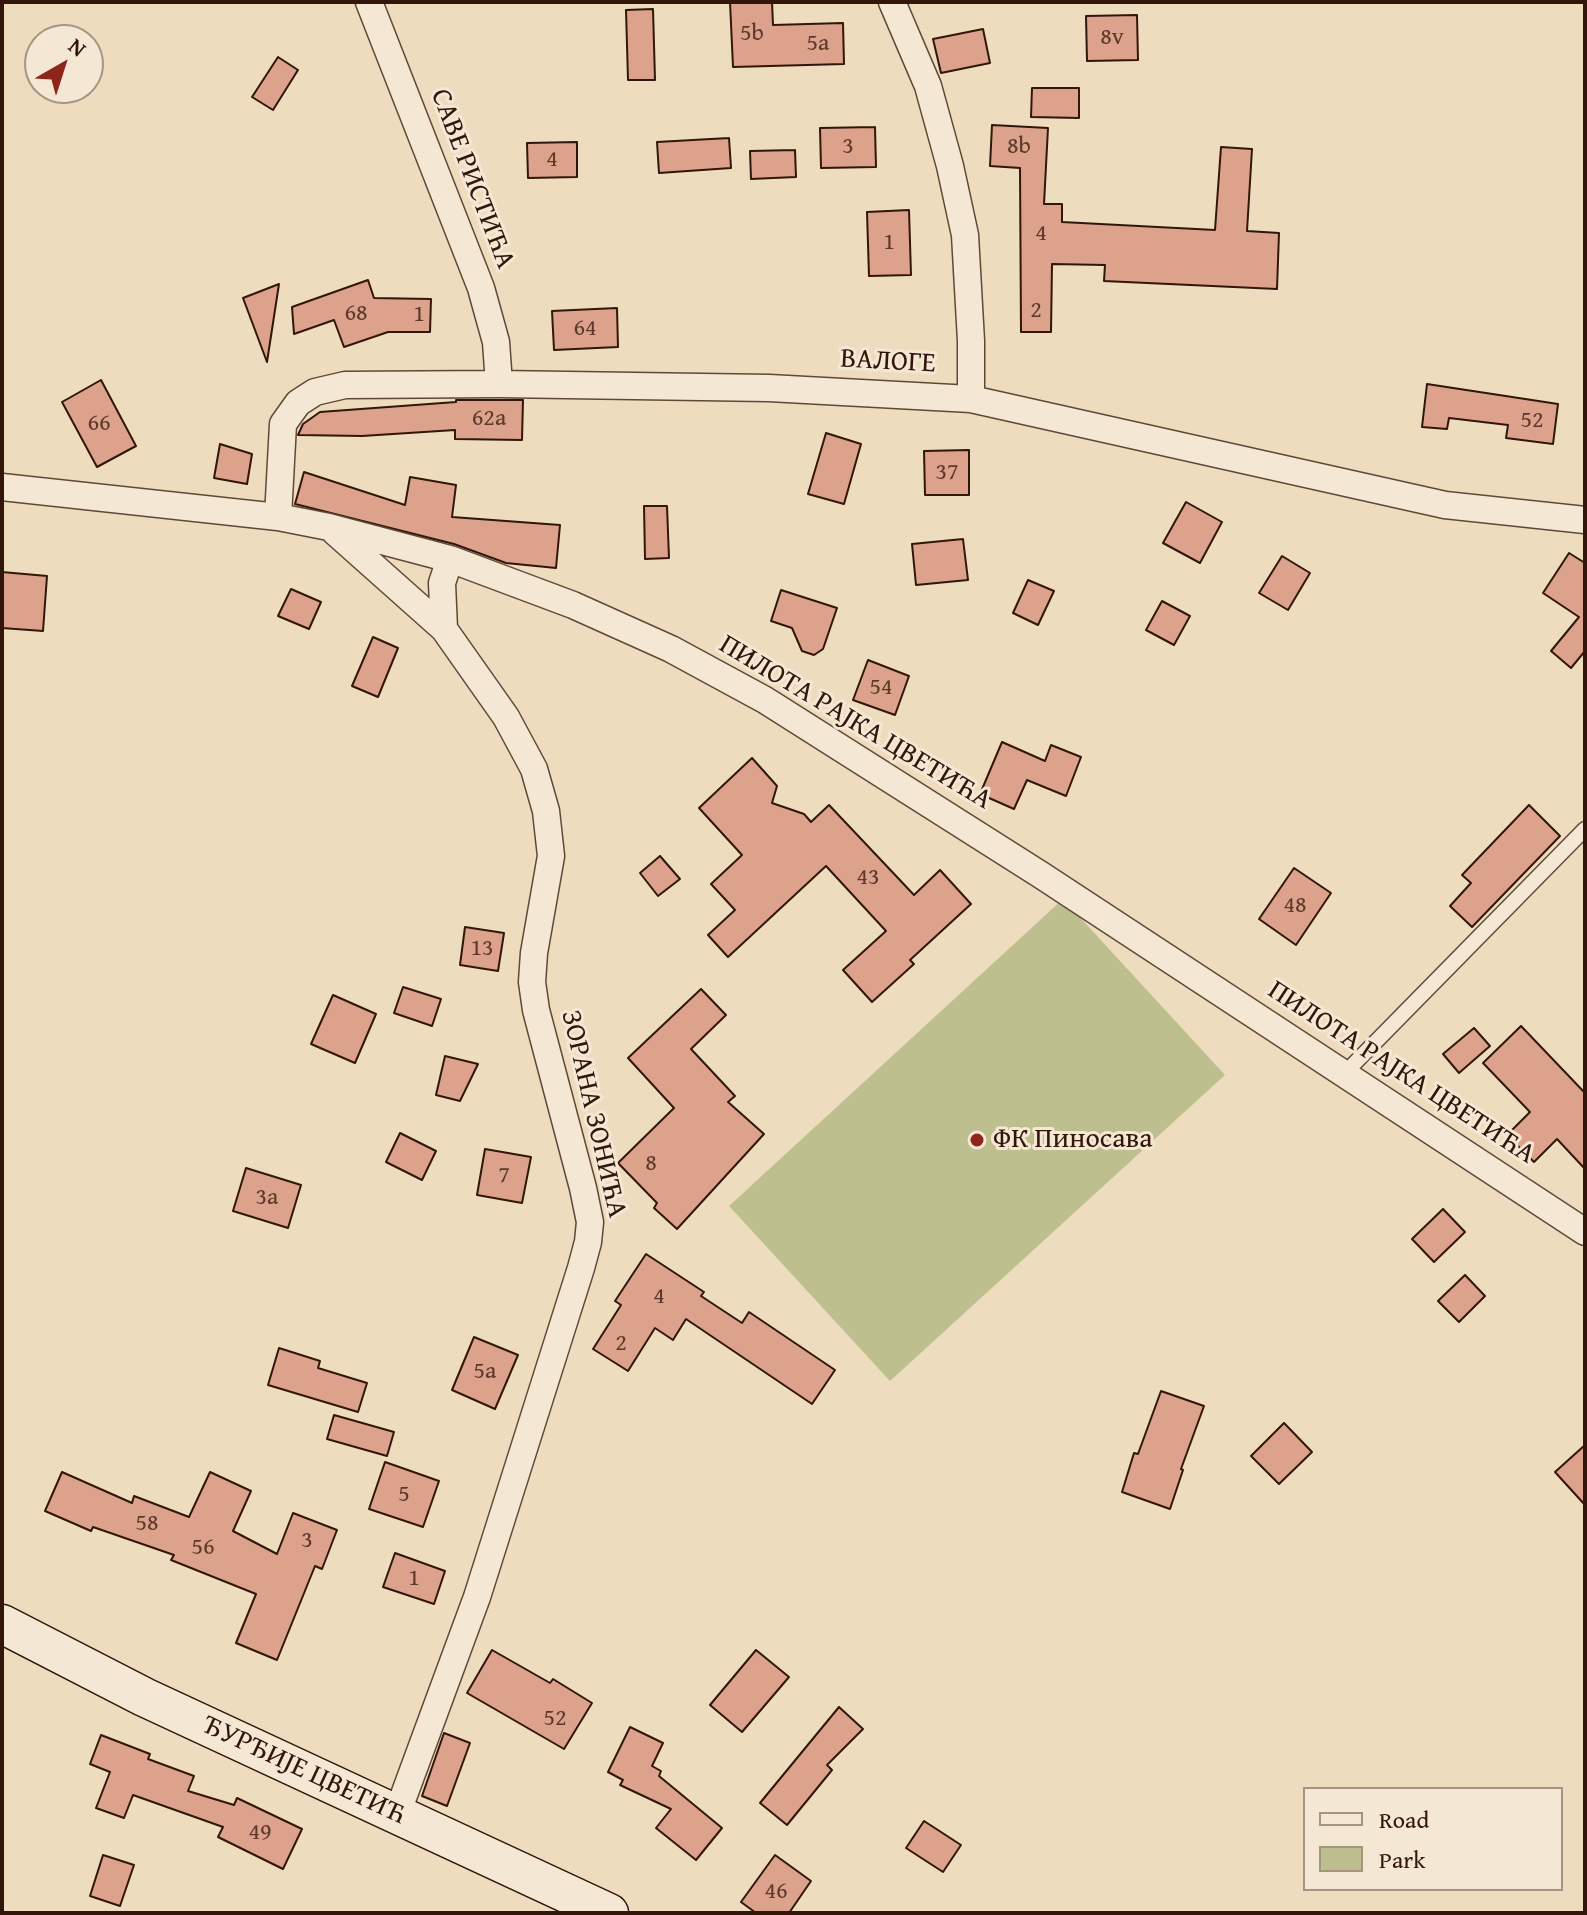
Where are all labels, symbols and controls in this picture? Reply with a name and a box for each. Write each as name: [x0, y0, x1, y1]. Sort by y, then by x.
house number: 5b: [740, 20, 764, 48]
north arrow: [24, 24, 104, 104]
house number: 8v: [1100, 24, 1124, 52]
text: N: [62, 30, 94, 64]
house number: 5a: [807, 30, 829, 58]
street label: САВЕ РИСТИЋА: [422, 84, 522, 274]
house number: 3: [842, 133, 854, 161]
house number: 8b: [1007, 133, 1031, 161]
house number: 4: [546, 146, 558, 174]
house number: 4: [1035, 220, 1047, 248]
house number: 1: [883, 229, 895, 257]
house number: 2: [1030, 297, 1042, 325]
house number: 68: [344, 300, 368, 328]
house number: 1: [413, 301, 425, 329]
house number: 64: [573, 315, 597, 343]
street label: ВАЛОГЕ: [839, 343, 937, 381]
house number: 62a: [472, 405, 506, 433]
house number: 52: [1520, 407, 1544, 435]
house number: 66: [87, 410, 111, 438]
house number: 37: [935, 459, 959, 487]
street label: ПИЛОТА РАЈКА ЦВЕТИЋА: [713, 628, 997, 818]
house number: 54: [869, 674, 893, 702]
house number: 43: [856, 864, 880, 892]
house number: 48: [1283, 892, 1307, 920]
house number: 13: [470, 935, 494, 963]
street label: ПИЛОТА РАЈКА ЦВЕТИЋА: [1261, 974, 1541, 1172]
street label: ЗОРАНА ЗОНИЋА: [553, 1007, 633, 1221]
place label: ФК Пиносава: [993, 1123, 1153, 1157]
marker: ФК Пиносава: [968, 1131, 986, 1149]
house number: 8: [645, 1150, 657, 1178]
house number: 7: [498, 1162, 510, 1190]
house number: 3a: [256, 1184, 278, 1212]
house number: 4: [653, 1283, 665, 1311]
house number: 2: [615, 1330, 627, 1358]
house number: 5a: [474, 1358, 496, 1386]
house number: 5: [398, 1481, 410, 1509]
house number: 58: [135, 1510, 159, 1538]
house number: 3: [301, 1527, 313, 1555]
house number: 56: [191, 1534, 215, 1562]
house number: 1: [408, 1565, 420, 1593]
house number: 52: [543, 1705, 567, 1733]
street label: ЂУРЂИЈЕ ЦВЕТИЋ: [197, 1709, 411, 1833]
legend: [1303, 1787, 1563, 1891]
text: Road: [1379, 1802, 1429, 1837]
house number: 49: [248, 1819, 272, 1847]
text: Park: [1379, 1842, 1425, 1877]
house number: 46: [764, 1878, 788, 1906]

